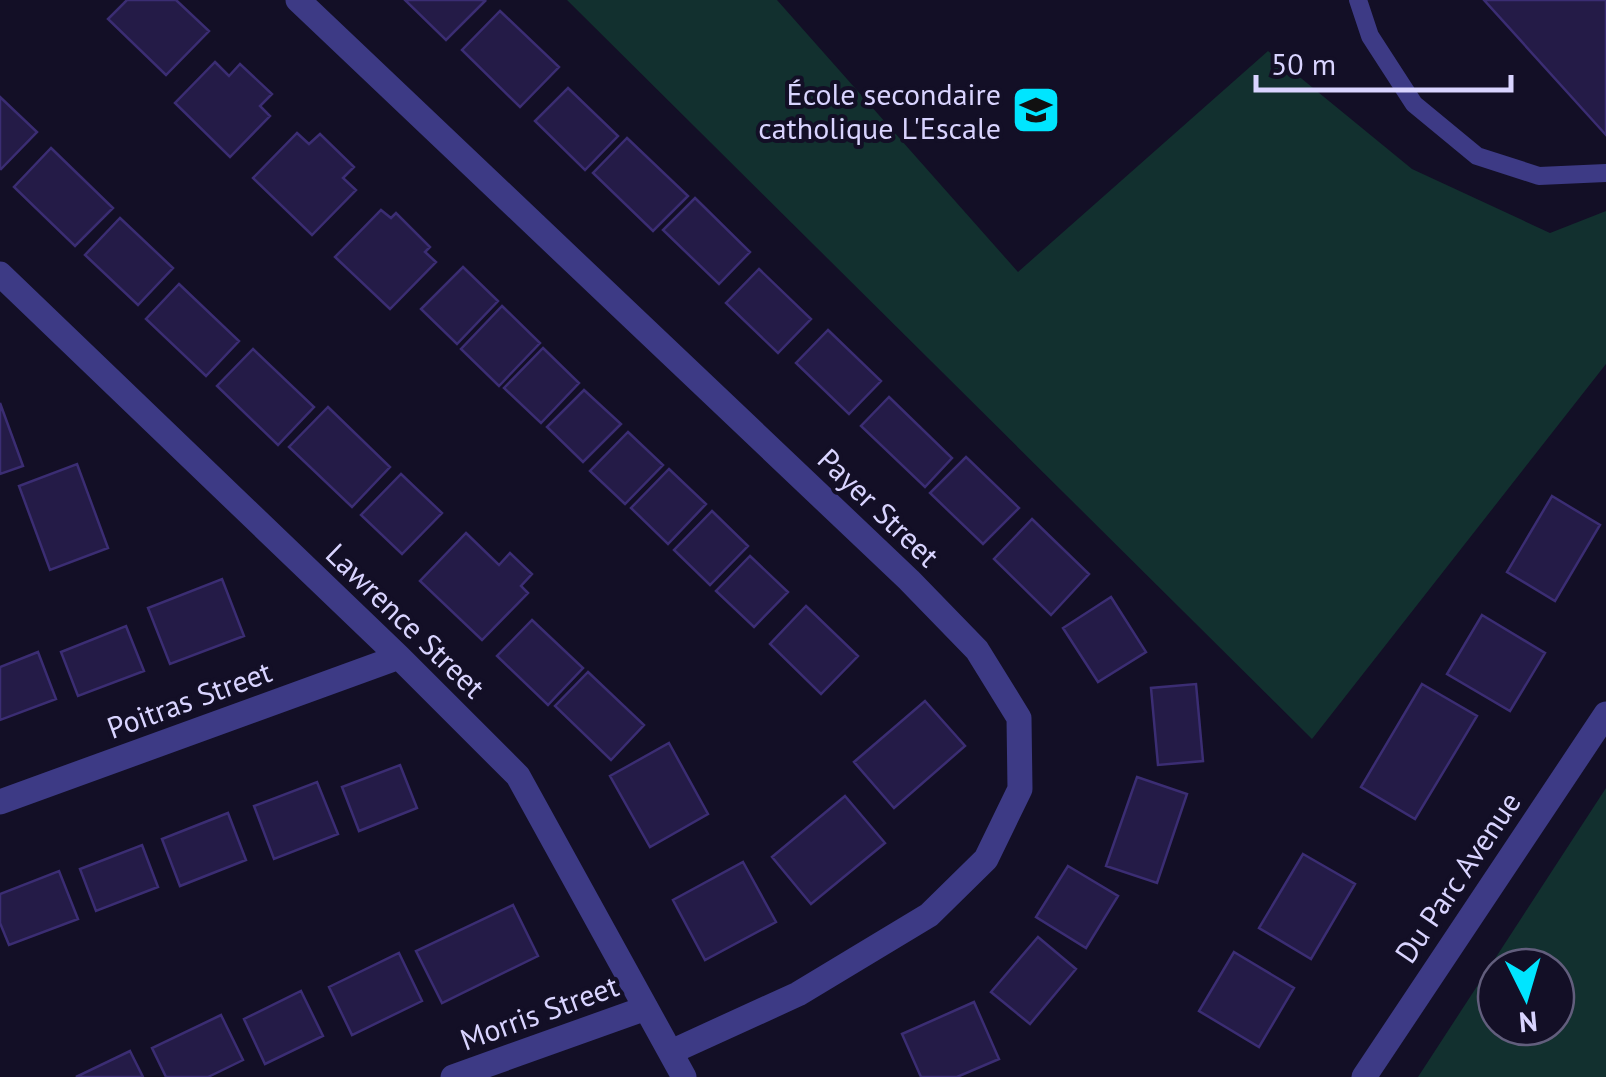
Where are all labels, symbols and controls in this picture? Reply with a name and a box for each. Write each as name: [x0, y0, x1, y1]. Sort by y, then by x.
scale bar: [1256, 30, 1511, 92]
text: 50 m: [1271, 44, 1336, 83]
place label: École secondaire catholique L'Escale: [758, 74, 1001, 147]
school or university icon: École secondaire catholique L'Escale: [1010, 84, 1062, 136]
street label: Payer Street: [810, 439, 948, 575]
street label: Lawrence Street: [318, 534, 494, 706]
street label: Poitras Street: [101, 651, 277, 747]
street label: Du Parc Avenue: [1385, 784, 1529, 970]
north arrow: [1476, 947, 1576, 1047]
street label: Morris Street: [455, 965, 623, 1059]
text: N: [1517, 1003, 1539, 1042]

